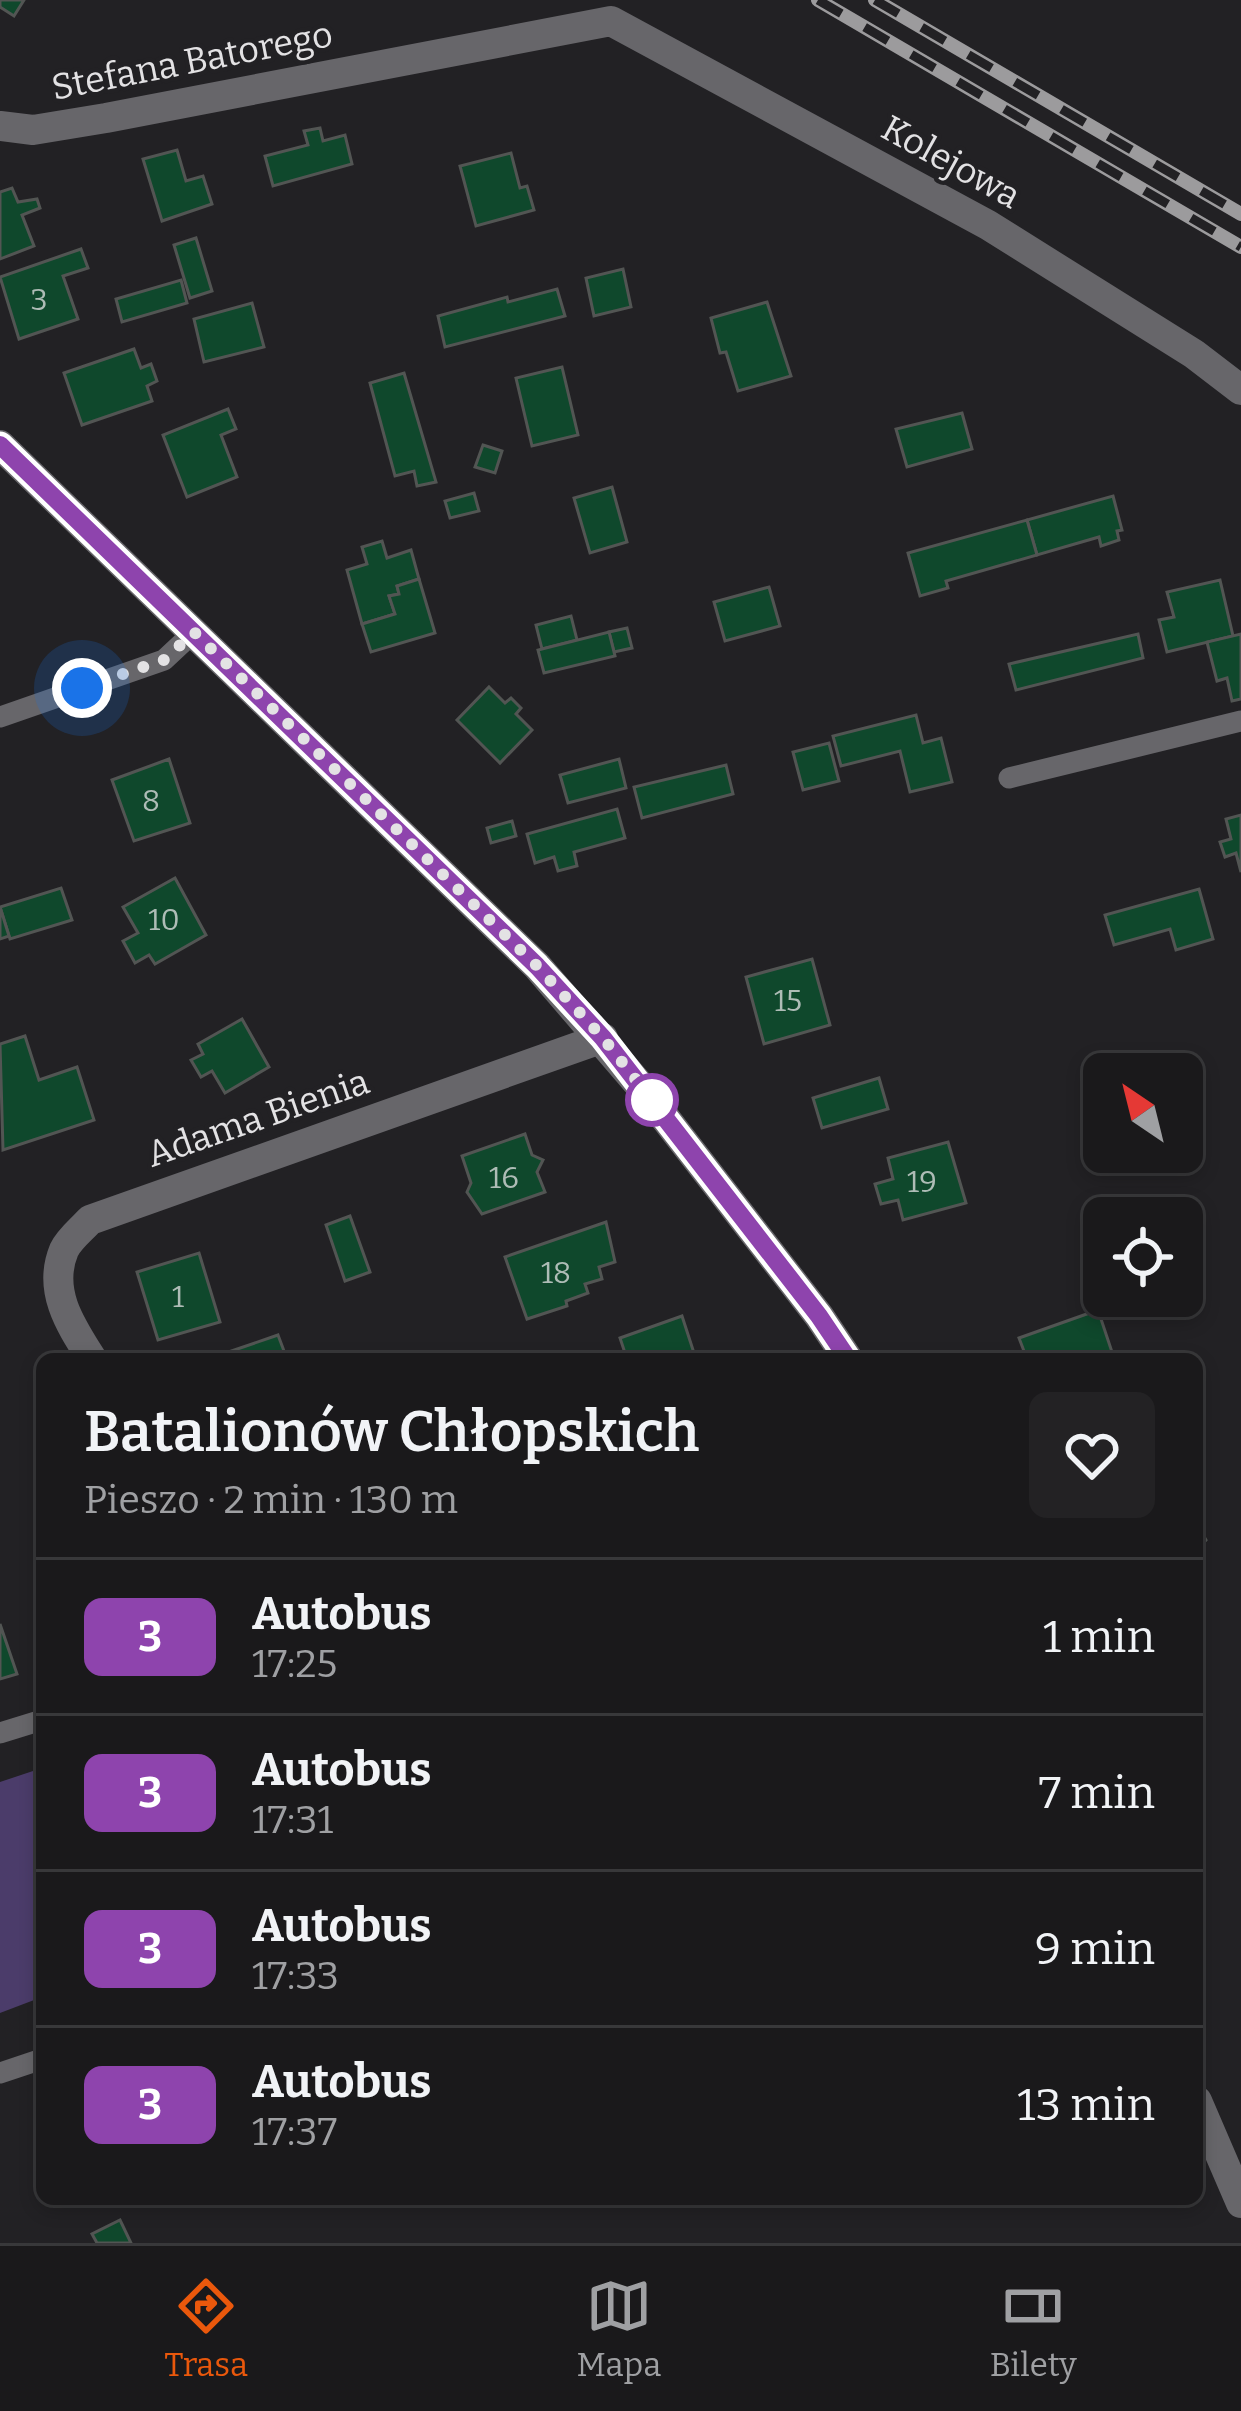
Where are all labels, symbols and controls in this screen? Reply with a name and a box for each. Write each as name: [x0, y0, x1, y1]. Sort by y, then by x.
street label: Stefana Batorego: [48, 12, 336, 110]
street label: Kolejowa: [874, 106, 1028, 218]
house number: 3: [30, 282, 48, 318]
your location: [52, 658, 112, 718]
house number: 8: [142, 783, 160, 819]
house number: 10: [148, 902, 180, 938]
house number: 15: [774, 983, 802, 1019]
north arrow: [1083, 1053, 1203, 1173]
map controls: [1083, 1053, 1203, 1317]
street label: Adama Bienia: [141, 1059, 375, 1177]
unlabelled marker: [627, 1075, 677, 1125]
house number: 16: [489, 1160, 519, 1196]
house number: 19: [907, 1164, 937, 1200]
button: locate: [1083, 1197, 1203, 1317]
house number: 18: [541, 1255, 571, 1291]
house number: 1: [172, 1279, 184, 1315]
button: heart: [1029, 1392, 1155, 1518]
text: Batalionów Chłopskich: [84, 1398, 699, 1466]
text: Pieszo · 2 min · 130 m: [84, 1477, 458, 1523]
text: Autobus: [252, 1587, 432, 1641]
text: 1 min: [1043, 1610, 1155, 1664]
text: 3: [138, 1612, 162, 1662]
text: 17:25: [252, 1641, 337, 1687]
text: Autobus: [252, 1743, 432, 1797]
text: 7 min: [1039, 1766, 1155, 1820]
text: 3: [138, 1768, 162, 1818]
text: 17:31: [252, 1797, 333, 1843]
text: Autobus: [252, 1899, 432, 1953]
text: 9 min: [1035, 1922, 1155, 1976]
text: 3: [138, 1924, 162, 1974]
text: 17:33: [252, 1953, 339, 1999]
text: Autobus: [252, 2055, 432, 2109]
text: 13 min: [1017, 2078, 1155, 2132]
text: 3: [138, 2080, 162, 2130]
text: 17:37: [252, 2109, 337, 2155]
tab: Trasa: [164, 2273, 248, 2385]
tab: Mapa: [577, 2273, 661, 2385]
tab: Bilety: [990, 2273, 1077, 2385]

